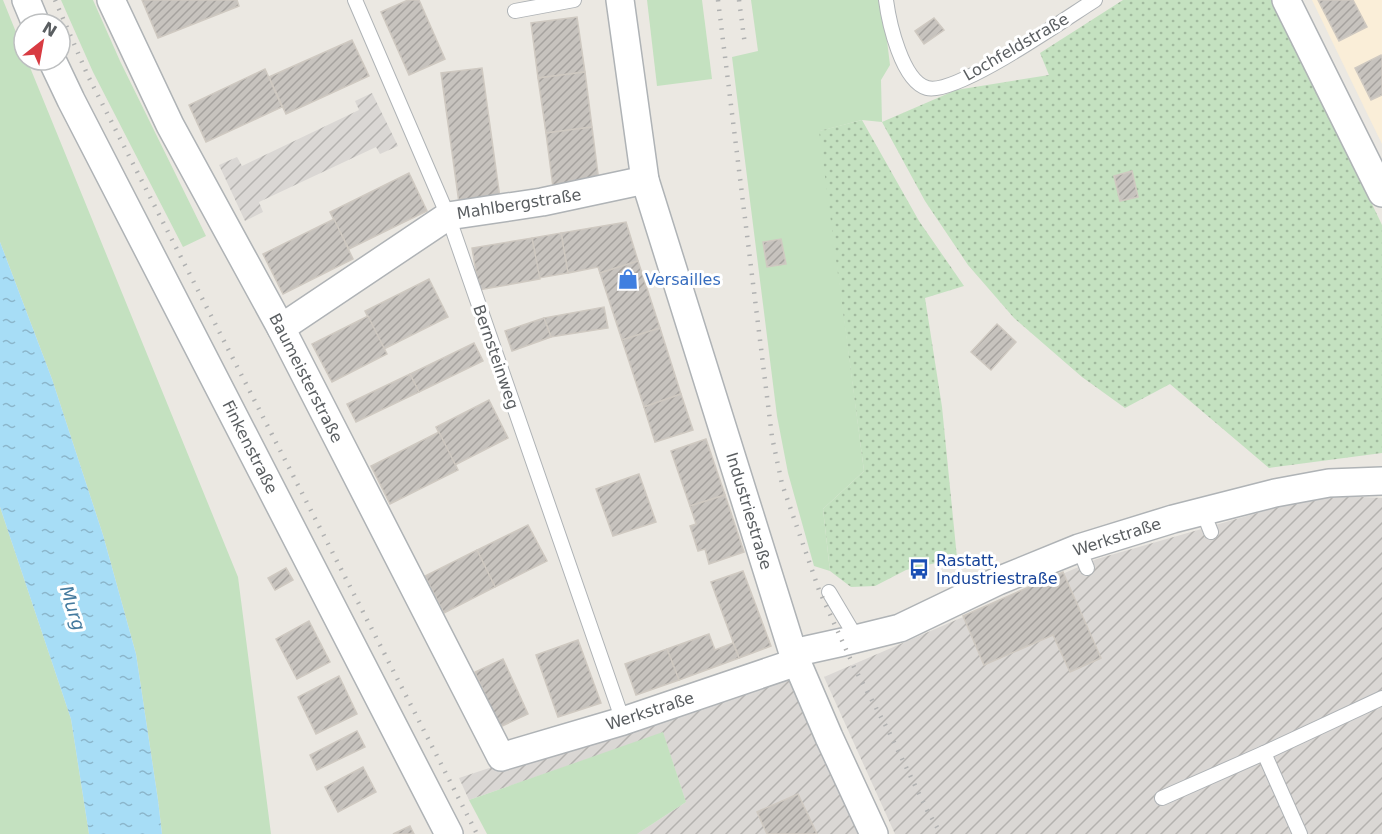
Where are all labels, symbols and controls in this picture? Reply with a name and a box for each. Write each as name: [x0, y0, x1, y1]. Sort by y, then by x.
street label: Lochfeldstraße: [960, 9, 1072, 85]
north arrow: [12, 12, 72, 72]
text: N: [39, 18, 60, 41]
street label: Mahlbergstraße: [456, 185, 582, 223]
shop icon: Versailles: [616, 267, 640, 291]
place label: Versailles: [645, 270, 721, 289]
street label: Bernsteinweg: [469, 302, 523, 412]
street label: Baumeisterstraße: [265, 310, 347, 446]
street label: Finkenstraße: [218, 397, 282, 497]
street label: Industriestraße: [722, 450, 776, 572]
street label: Werkstraße: [1071, 514, 1163, 560]
place label: Rastatt, Industriestraße: [936, 551, 1058, 588]
bus stop icon: Rastatt, Industriestraße: [907, 557, 931, 581]
water label: Murg: [56, 583, 90, 633]
street label: Werkstraße: [604, 688, 696, 734]

